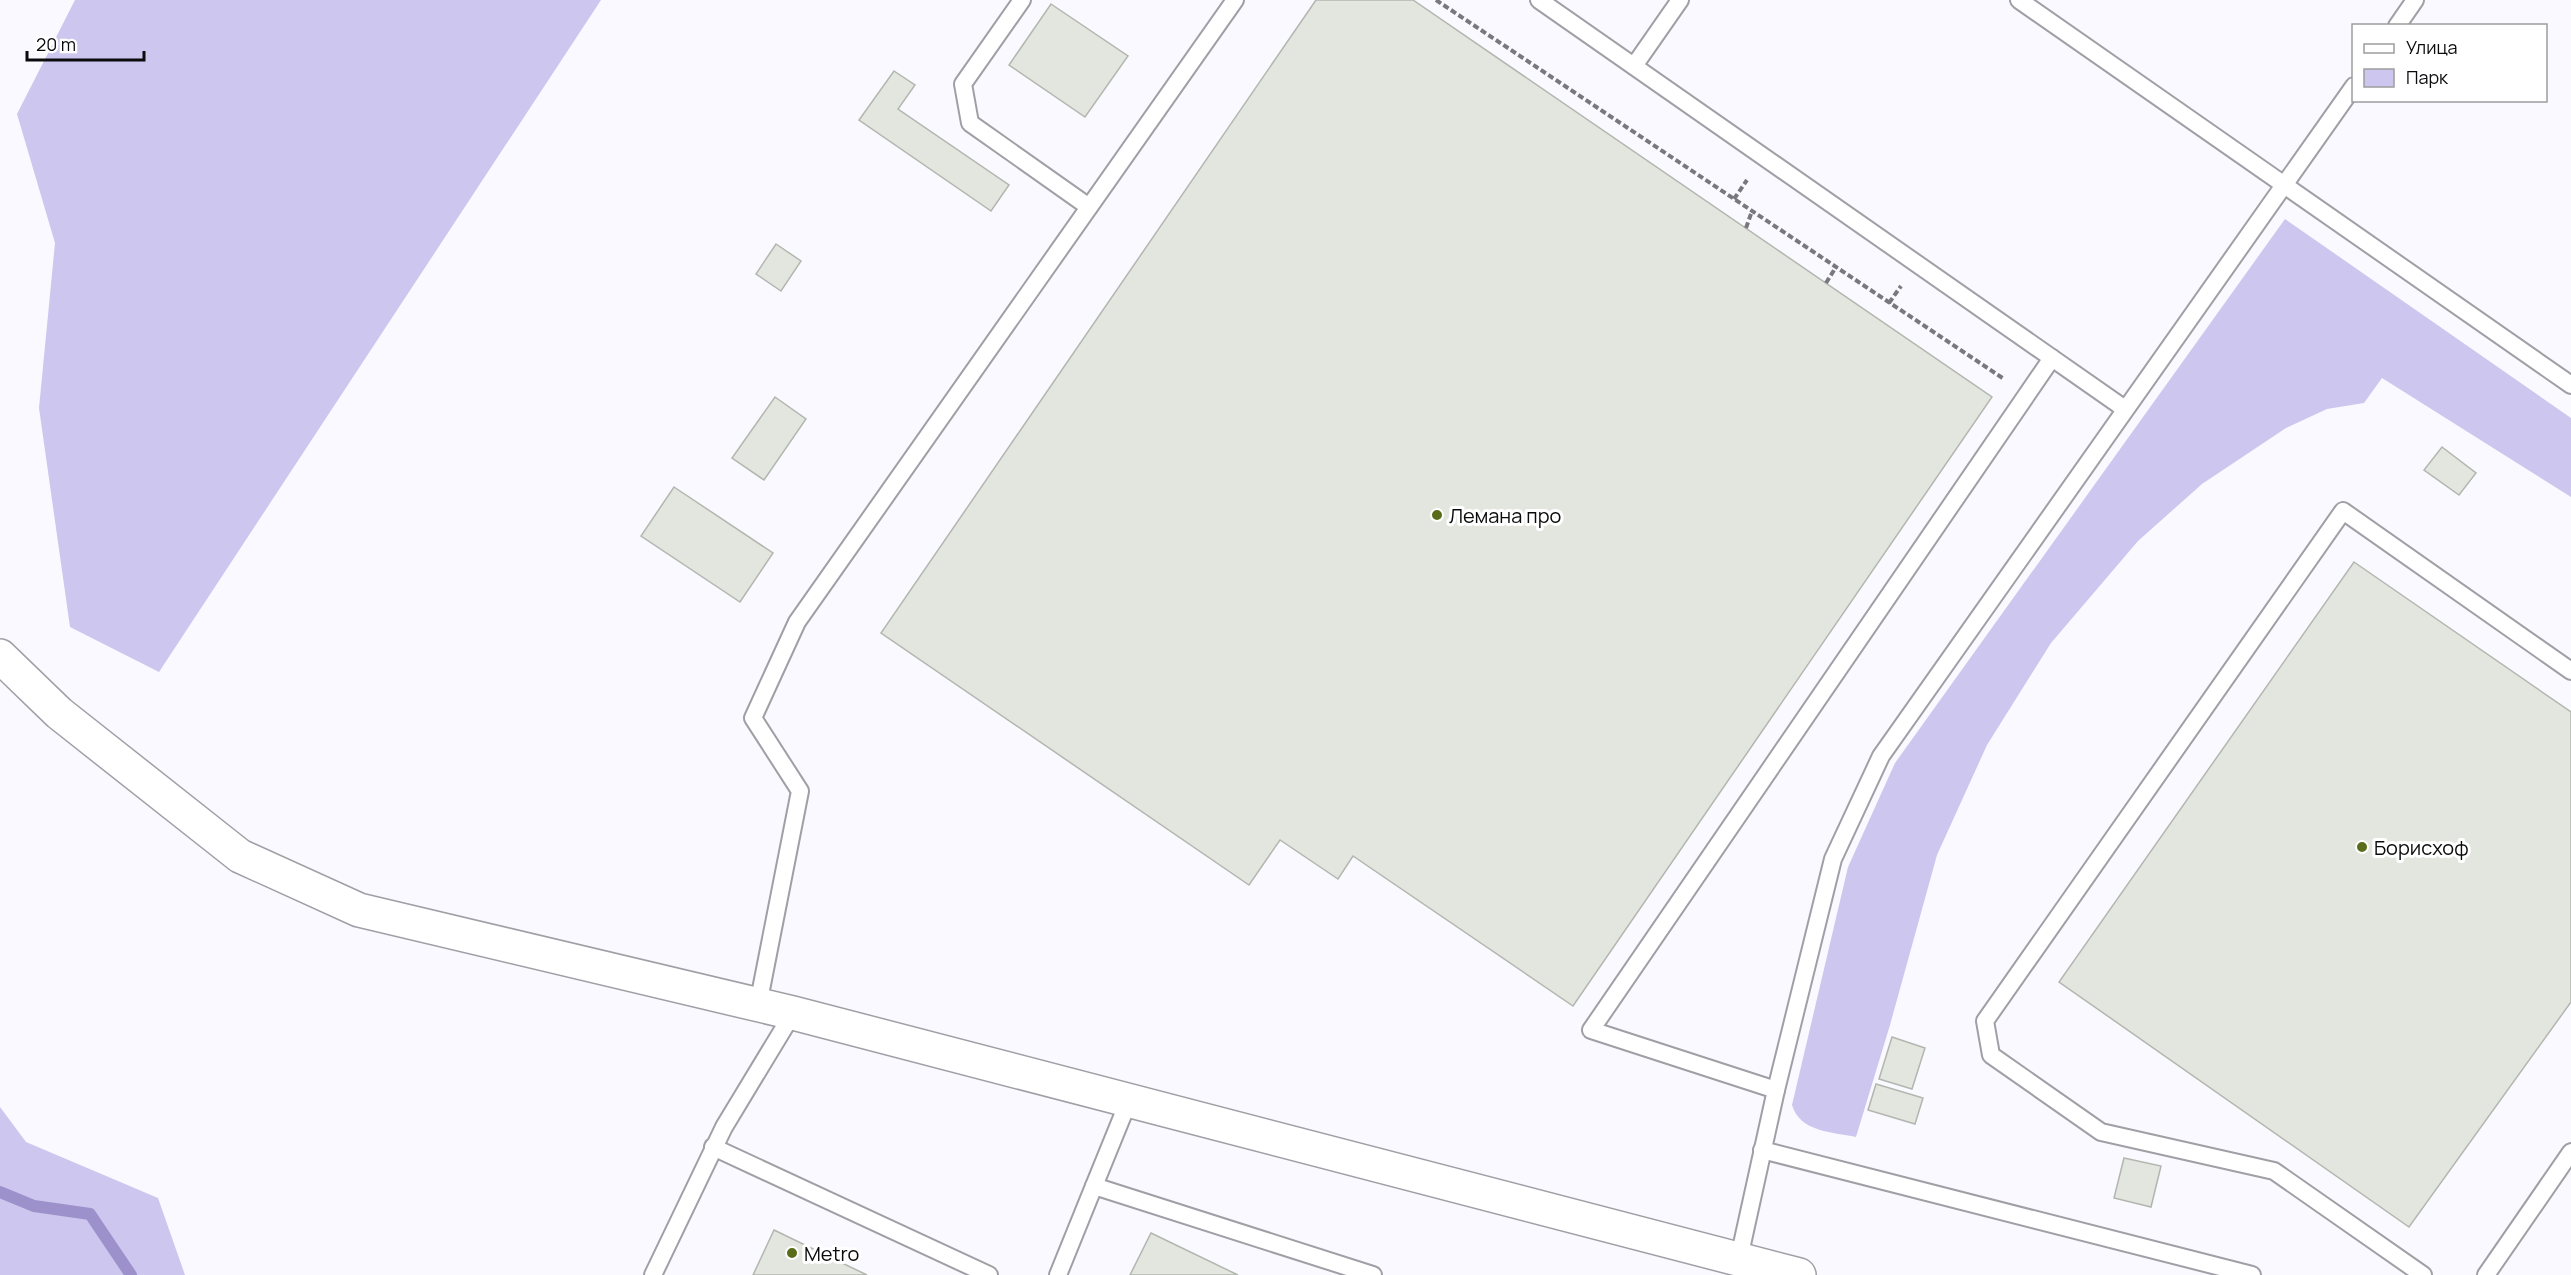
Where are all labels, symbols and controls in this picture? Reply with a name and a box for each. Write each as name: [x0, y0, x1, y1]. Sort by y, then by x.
scale bar: [27, 24, 144, 62]
legend: [2352, 24, 2547, 102]
text: 20 m: [36, 32, 76, 56]
text: Улица: [2406, 35, 2458, 59]
text: Парк: [2406, 65, 2449, 89]
place label: Лемана про: [1449, 502, 1561, 529]
marker: Лемана про: [1430, 508, 1444, 522]
place label: Борисхоф: [2374, 834, 2469, 861]
marker: Борисхоф: [2355, 840, 2369, 854]
place label: Metro: [804, 1240, 860, 1267]
marker: Metro: [785, 1246, 799, 1260]

